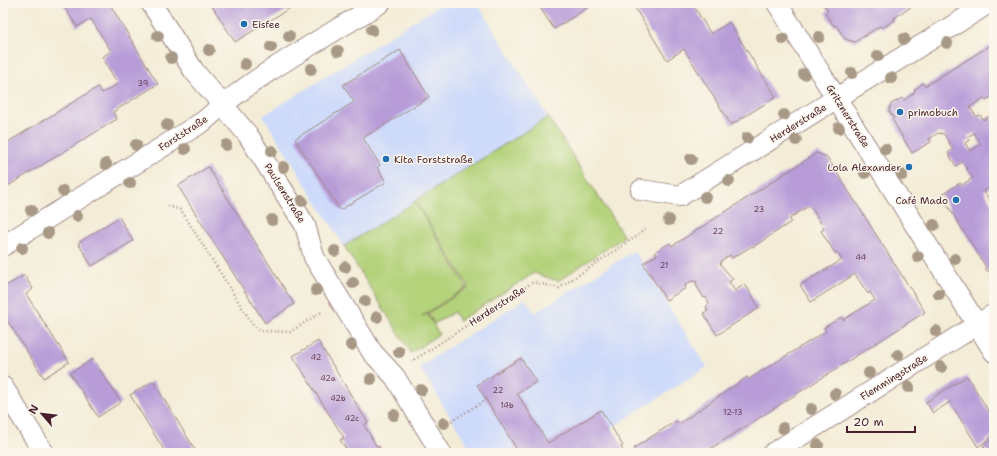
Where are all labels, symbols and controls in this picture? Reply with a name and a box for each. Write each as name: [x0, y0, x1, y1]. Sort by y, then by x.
place label: Eisfee: [252, 18, 280, 31]
marker: Eisfee: [239, 19, 249, 29]
house number: 39: [138, 78, 148, 89]
street label: Gritznerstraße: [823, 82, 873, 150]
street label: Herderstraße: [767, 100, 829, 146]
place label: primobuch: [908, 106, 958, 119]
marker: primobuch: [895, 107, 905, 117]
street label: Forststraße: [156, 112, 210, 154]
place label: Kita Forststraße: [394, 153, 473, 166]
marker: Kita Forststraße: [381, 154, 391, 164]
street label: Paulsenstraße: [261, 161, 309, 226]
place label: Lola Alexander: [827, 161, 901, 174]
marker: Lola Alexander: [904, 162, 914, 172]
place label: Café Mado: [896, 194, 948, 207]
marker: Café Mado: [951, 195, 961, 205]
house number: 23: [754, 204, 764, 215]
house number: 22: [713, 226, 724, 237]
house number: 44: [856, 252, 867, 263]
house number: 21: [660, 260, 668, 271]
street label: Herderstraße: [466, 283, 528, 329]
street label: Flemmingstraße: [858, 351, 931, 403]
house number: 42: [311, 352, 322, 363]
house number: 42a: [320, 373, 336, 384]
house number: 22: [493, 385, 504, 396]
house number: 42b: [330, 393, 346, 404]
north arrow: [22, 394, 62, 434]
house number: 14b: [500, 400, 514, 411]
text: N: [25, 402, 42, 417]
house number: 12-13: [723, 407, 743, 418]
scale bar: [847, 408, 915, 434]
house number: 42c: [345, 413, 359, 424]
text: 20 m: [853, 414, 884, 430]

